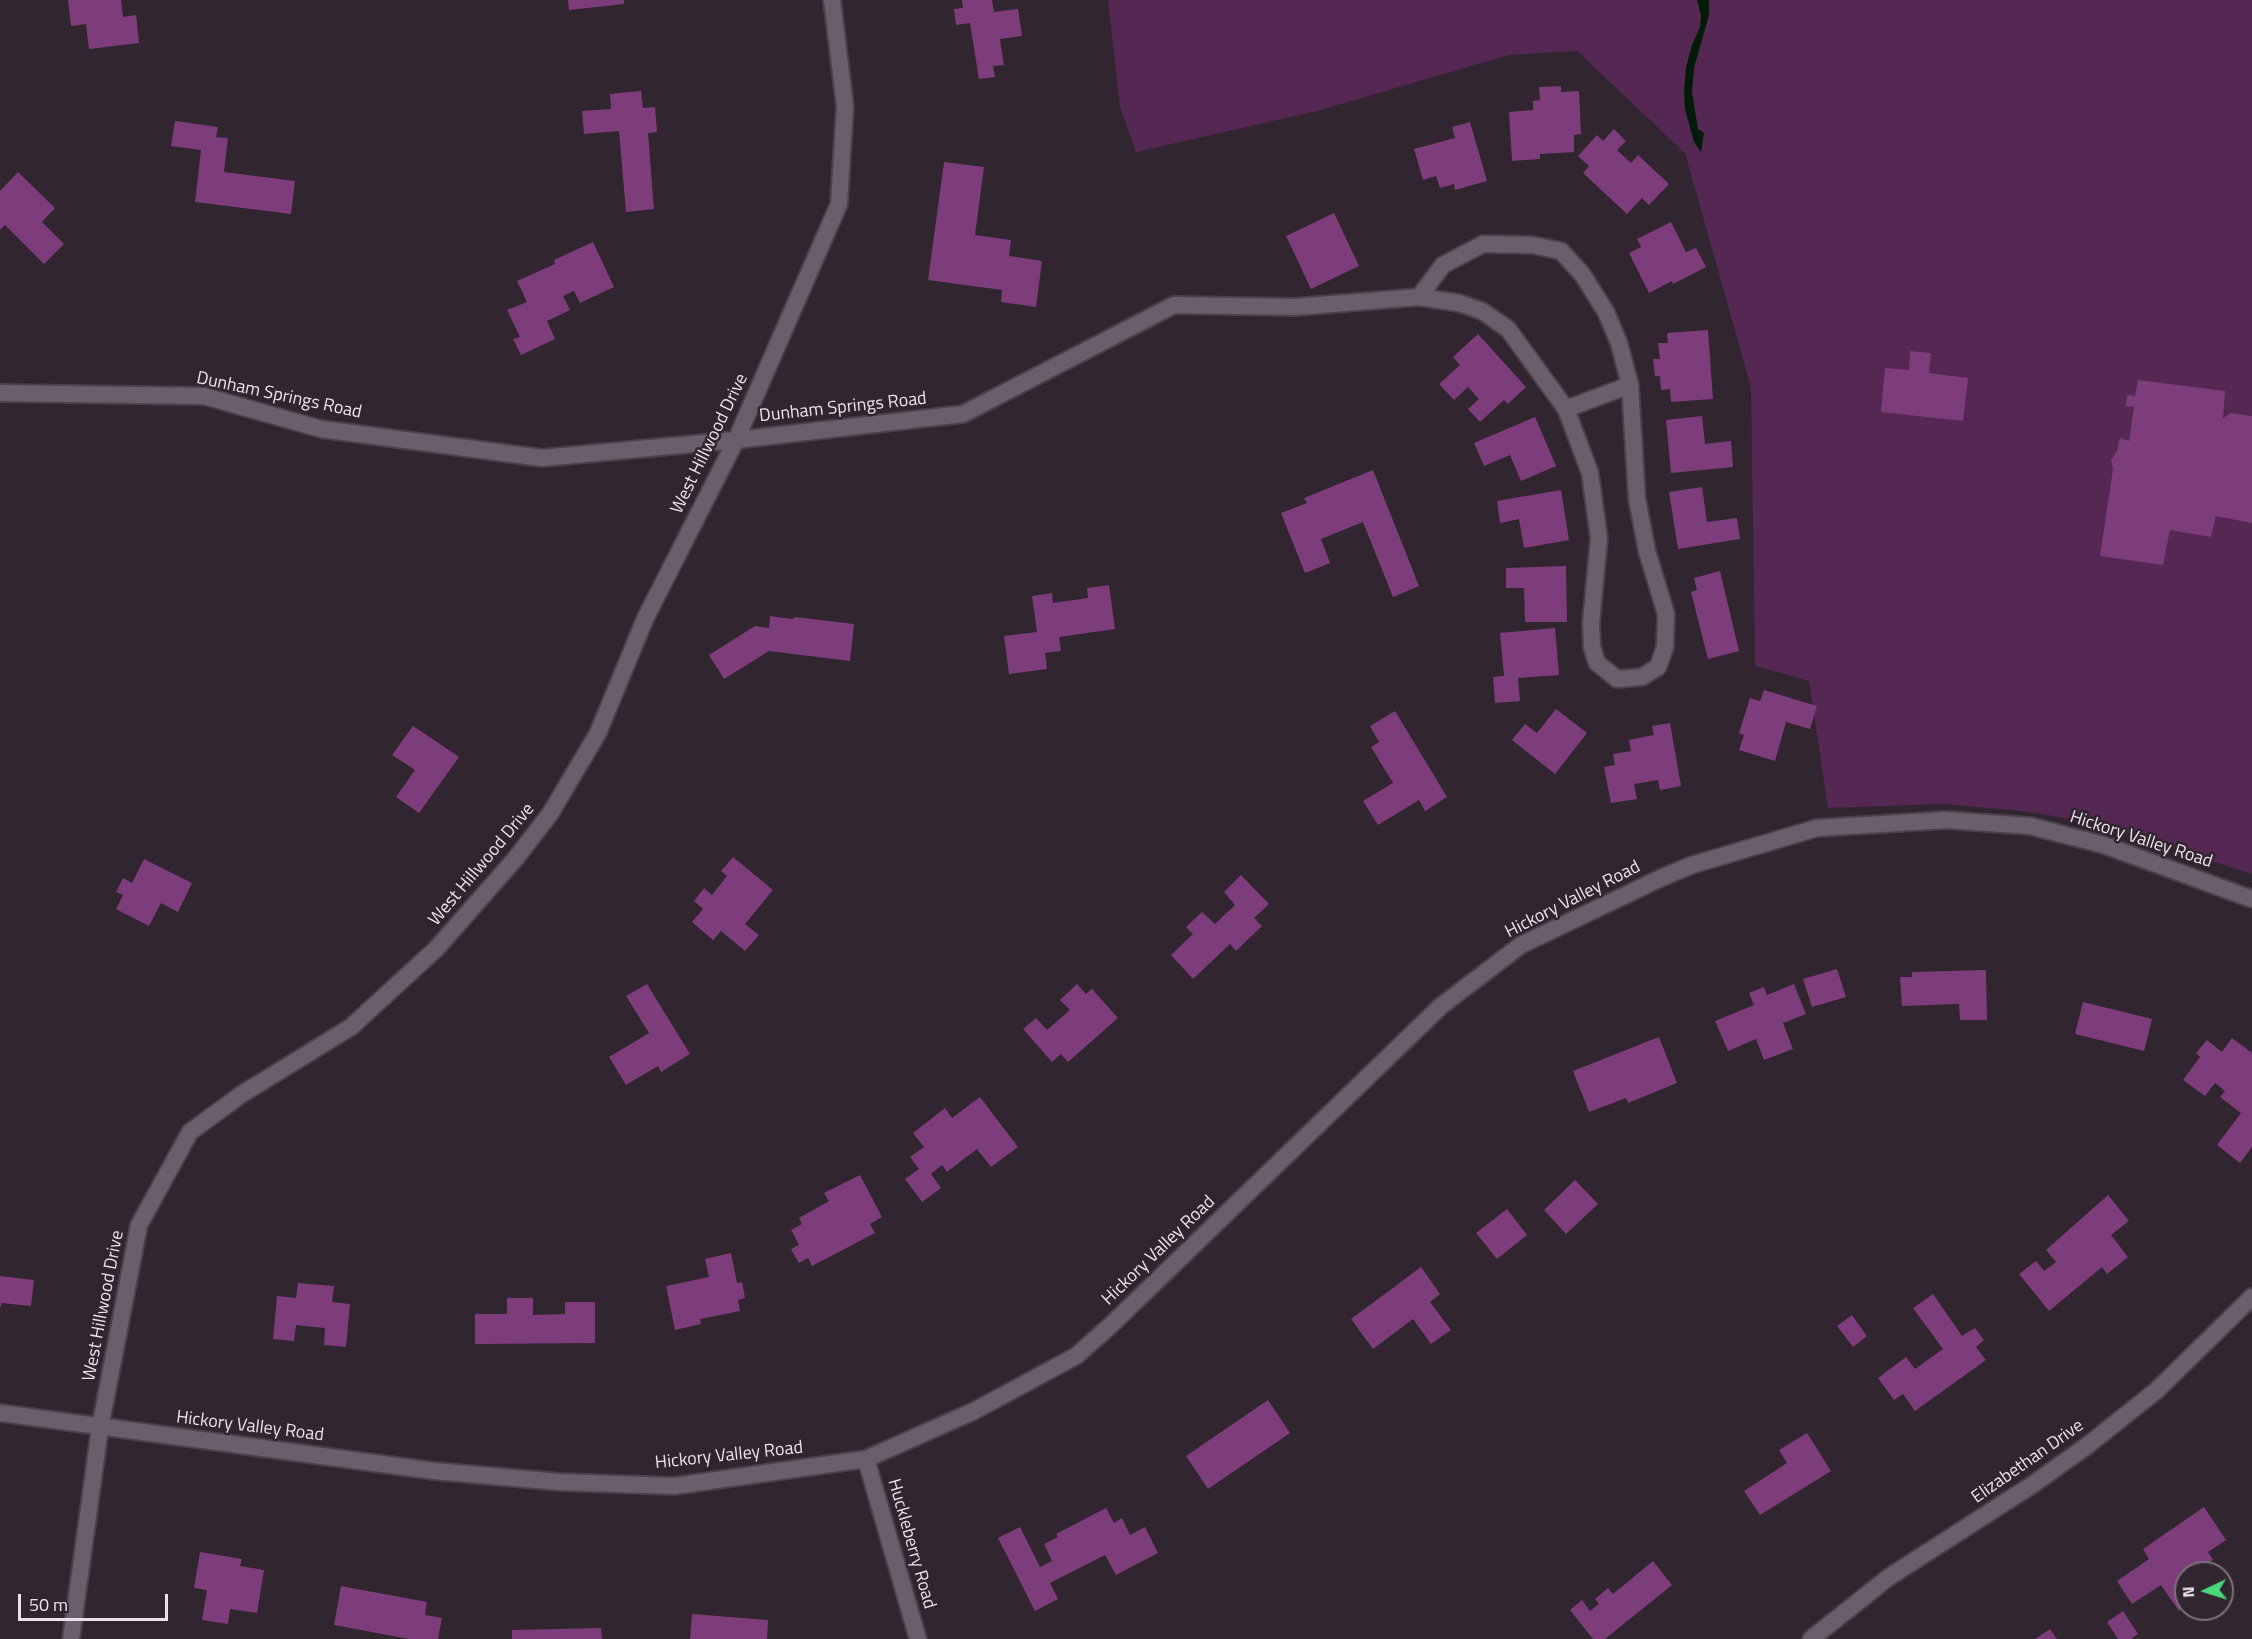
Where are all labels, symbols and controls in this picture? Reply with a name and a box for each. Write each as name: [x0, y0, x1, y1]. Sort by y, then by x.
street label: Dunham Springs Road: [195, 368, 363, 424]
street label: West Hillwood Drive: [667, 370, 753, 518]
street label: Dunham Springs Road: [758, 388, 928, 428]
street label: West Hillwood Drive: [424, 799, 540, 931]
street label: Hickory Valley Road: [2067, 807, 2215, 873]
street label: Hickory Valley Road: [1502, 857, 1644, 943]
street label: Hickory Valley Road: [1098, 1192, 1220, 1310]
street label: West Hillwood Drive: [79, 1229, 129, 1383]
street label: Hickory Valley Road: [175, 1407, 325, 1447]
street label: Elizabethan Drive: [1968, 1415, 2088, 1509]
street label: Hickory Valley Road: [654, 1437, 804, 1475]
street label: Huckleberry Road: [882, 1477, 940, 1611]
north arrow: [2174, 1561, 2234, 1621]
scale bar: [21, 1582, 171, 1620]
text: N: [2176, 1586, 2200, 1598]
text: 50 m: [29, 1591, 68, 1618]

